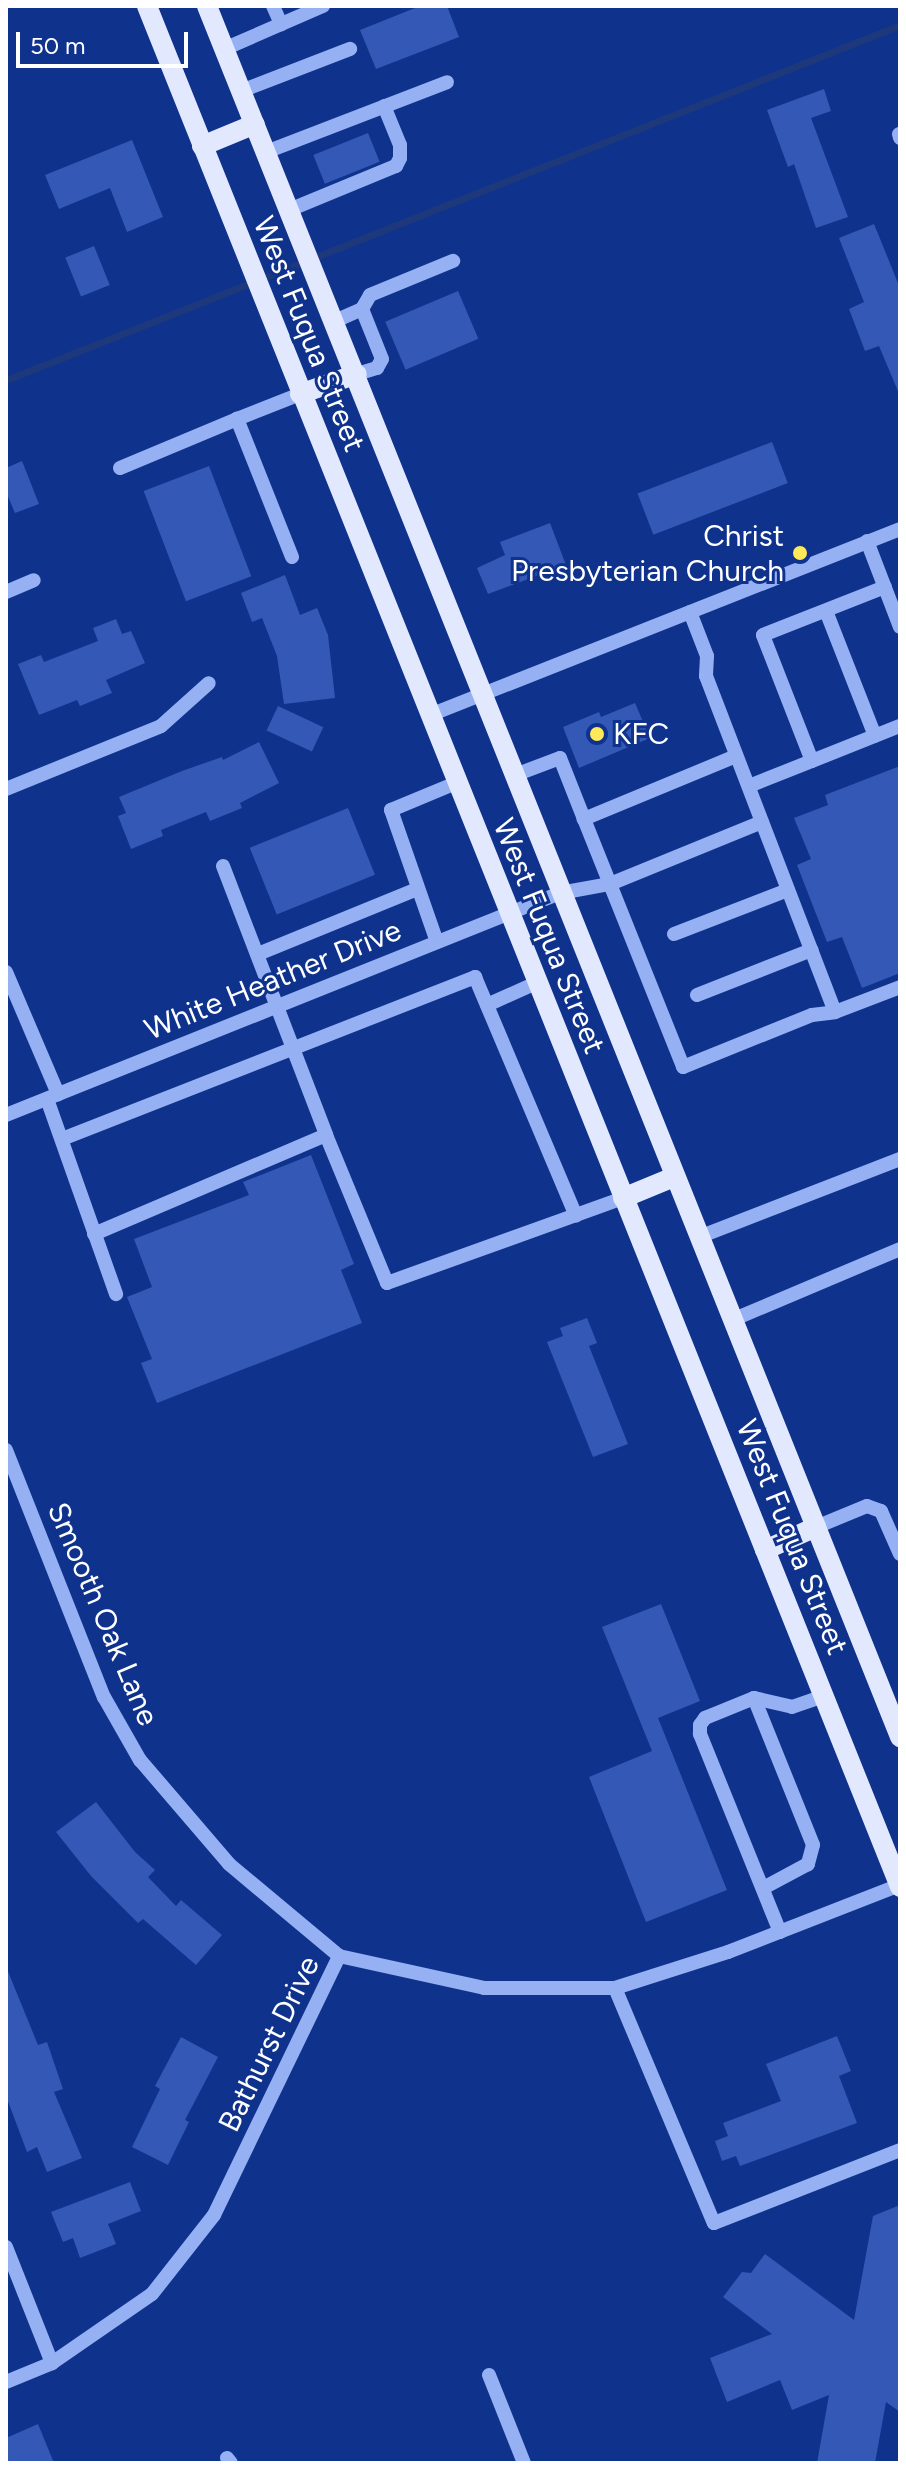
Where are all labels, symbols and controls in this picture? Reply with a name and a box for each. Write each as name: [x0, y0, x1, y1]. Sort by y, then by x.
scale bar: [20, 16, 192, 66]
text: 50 m: [30, 31, 86, 60]
street label: West Fuqua Street: [245, 211, 373, 457]
place label: Christ Presbyterian Church: [511, 518, 784, 588]
marker: Christ Presbyterian Church: [791, 544, 809, 562]
place label: KFC: [613, 716, 669, 752]
marker: KFC: [588, 725, 606, 743]
street label: West Fuqua Street: [485, 813, 613, 1059]
street label: White Heather Drive: [140, 912, 406, 1048]
street label: West Fuqua Street: [728, 1414, 856, 1660]
street label: Smooth Oak Lane: [40, 1497, 166, 1731]
street label: Bathurst Drive: [211, 1950, 327, 2138]

